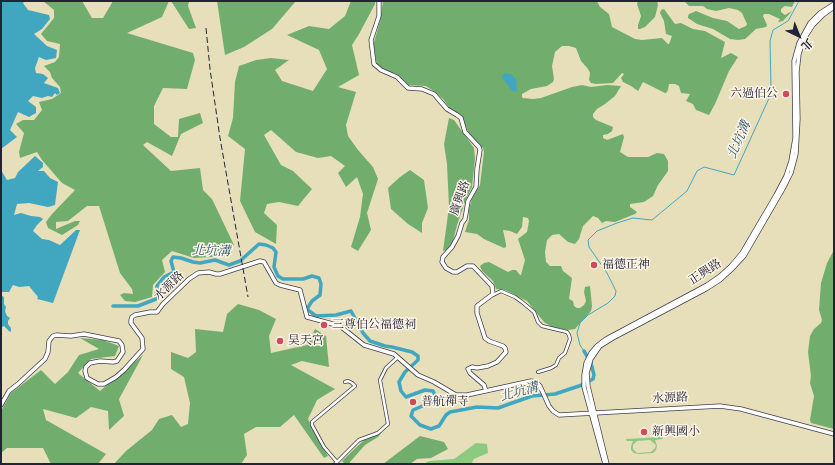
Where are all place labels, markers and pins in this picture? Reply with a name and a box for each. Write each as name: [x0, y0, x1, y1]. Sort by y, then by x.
place label: 六過伯公: [730, 87, 778, 101]
marker: 六過伯公: [781, 89, 791, 99]
place label: 福德正神: [602, 258, 650, 272]
marker: 福德正神: [589, 260, 599, 270]
place label: 三尊伯公福德祠: [332, 318, 416, 332]
marker: 三尊伯公福德祠: [319, 320, 329, 330]
place label: 昊天宮: [288, 334, 324, 348]
marker: 昊天宮: [275, 336, 285, 346]
place label: 普航禪寺: [421, 395, 469, 409]
marker: 普航禪寺: [408, 397, 418, 407]
place label: 新興國小: [652, 425, 700, 439]
marker: 新興國小: [639, 427, 649, 437]

